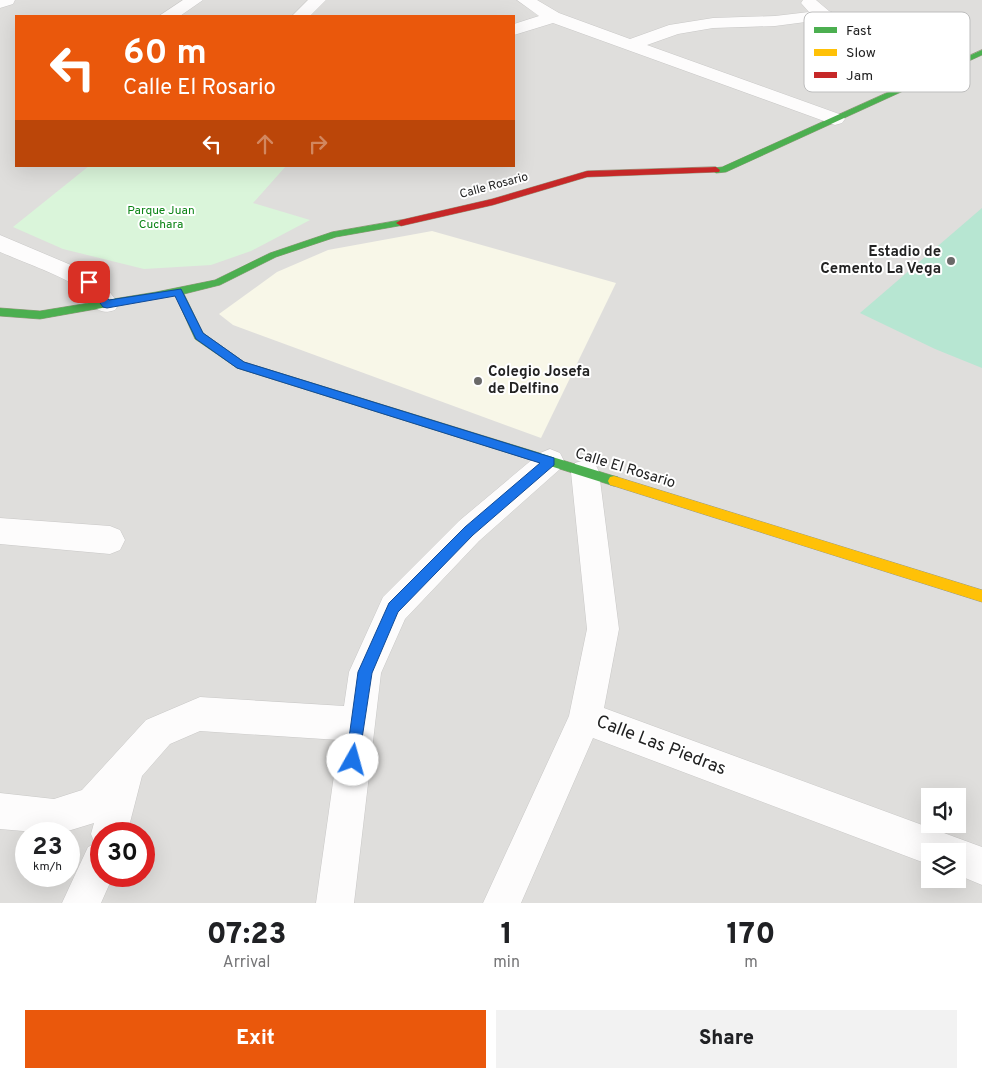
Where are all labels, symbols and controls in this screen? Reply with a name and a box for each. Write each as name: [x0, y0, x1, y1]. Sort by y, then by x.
legend: [804, 12, 970, 92]
text: Fast: [846, 23, 872, 40]
text: 60 m: [123, 32, 207, 76]
icon: left: [40, 35, 105, 100]
text: Slow: [846, 45, 876, 62]
text: Jam: [846, 68, 873, 85]
text: Calle El Rosario: [123, 75, 276, 102]
icon: left: [198, 130, 226, 158]
icon: ahead: [251, 130, 279, 158]
icon: right: [304, 130, 332, 158]
street label: Calle Rosario: [458, 169, 530, 203]
park label: Parque Juan Cuchara: [127, 203, 195, 233]
place label: Estadio de Cemento La Vega: [820, 243, 941, 279]
marker: Estadio de Cemento La Vega: [945, 255, 957, 267]
pin: [68, 261, 110, 303]
icon: arrive: [75, 268, 103, 296]
place label: Colegio Josefa de Delfino: [488, 363, 590, 399]
marker: Colegio Josefa de Delfino: [472, 375, 484, 387]
street label: Calle El Rosario: [572, 445, 678, 493]
street label: Calle Las Piedras: [593, 711, 729, 781]
position arrow: [326, 733, 378, 785]
map controls: [921, 788, 966, 888]
button: sound: [921, 788, 966, 833]
speed limit sign: 30: [90, 822, 155, 887]
text: 23: [32, 832, 63, 864]
button: layers: [921, 843, 966, 888]
text: km/h: [33, 859, 62, 875]
text: 07:23: [207, 917, 287, 954]
text: 1: [500, 917, 513, 954]
text: 170: [727, 917, 775, 954]
text: Arrival: [223, 953, 270, 973]
text: min: [493, 953, 520, 973]
text: m: [744, 953, 758, 973]
button: Exit: [25, 1010, 486, 1068]
button: Share: [496, 1010, 957, 1068]

